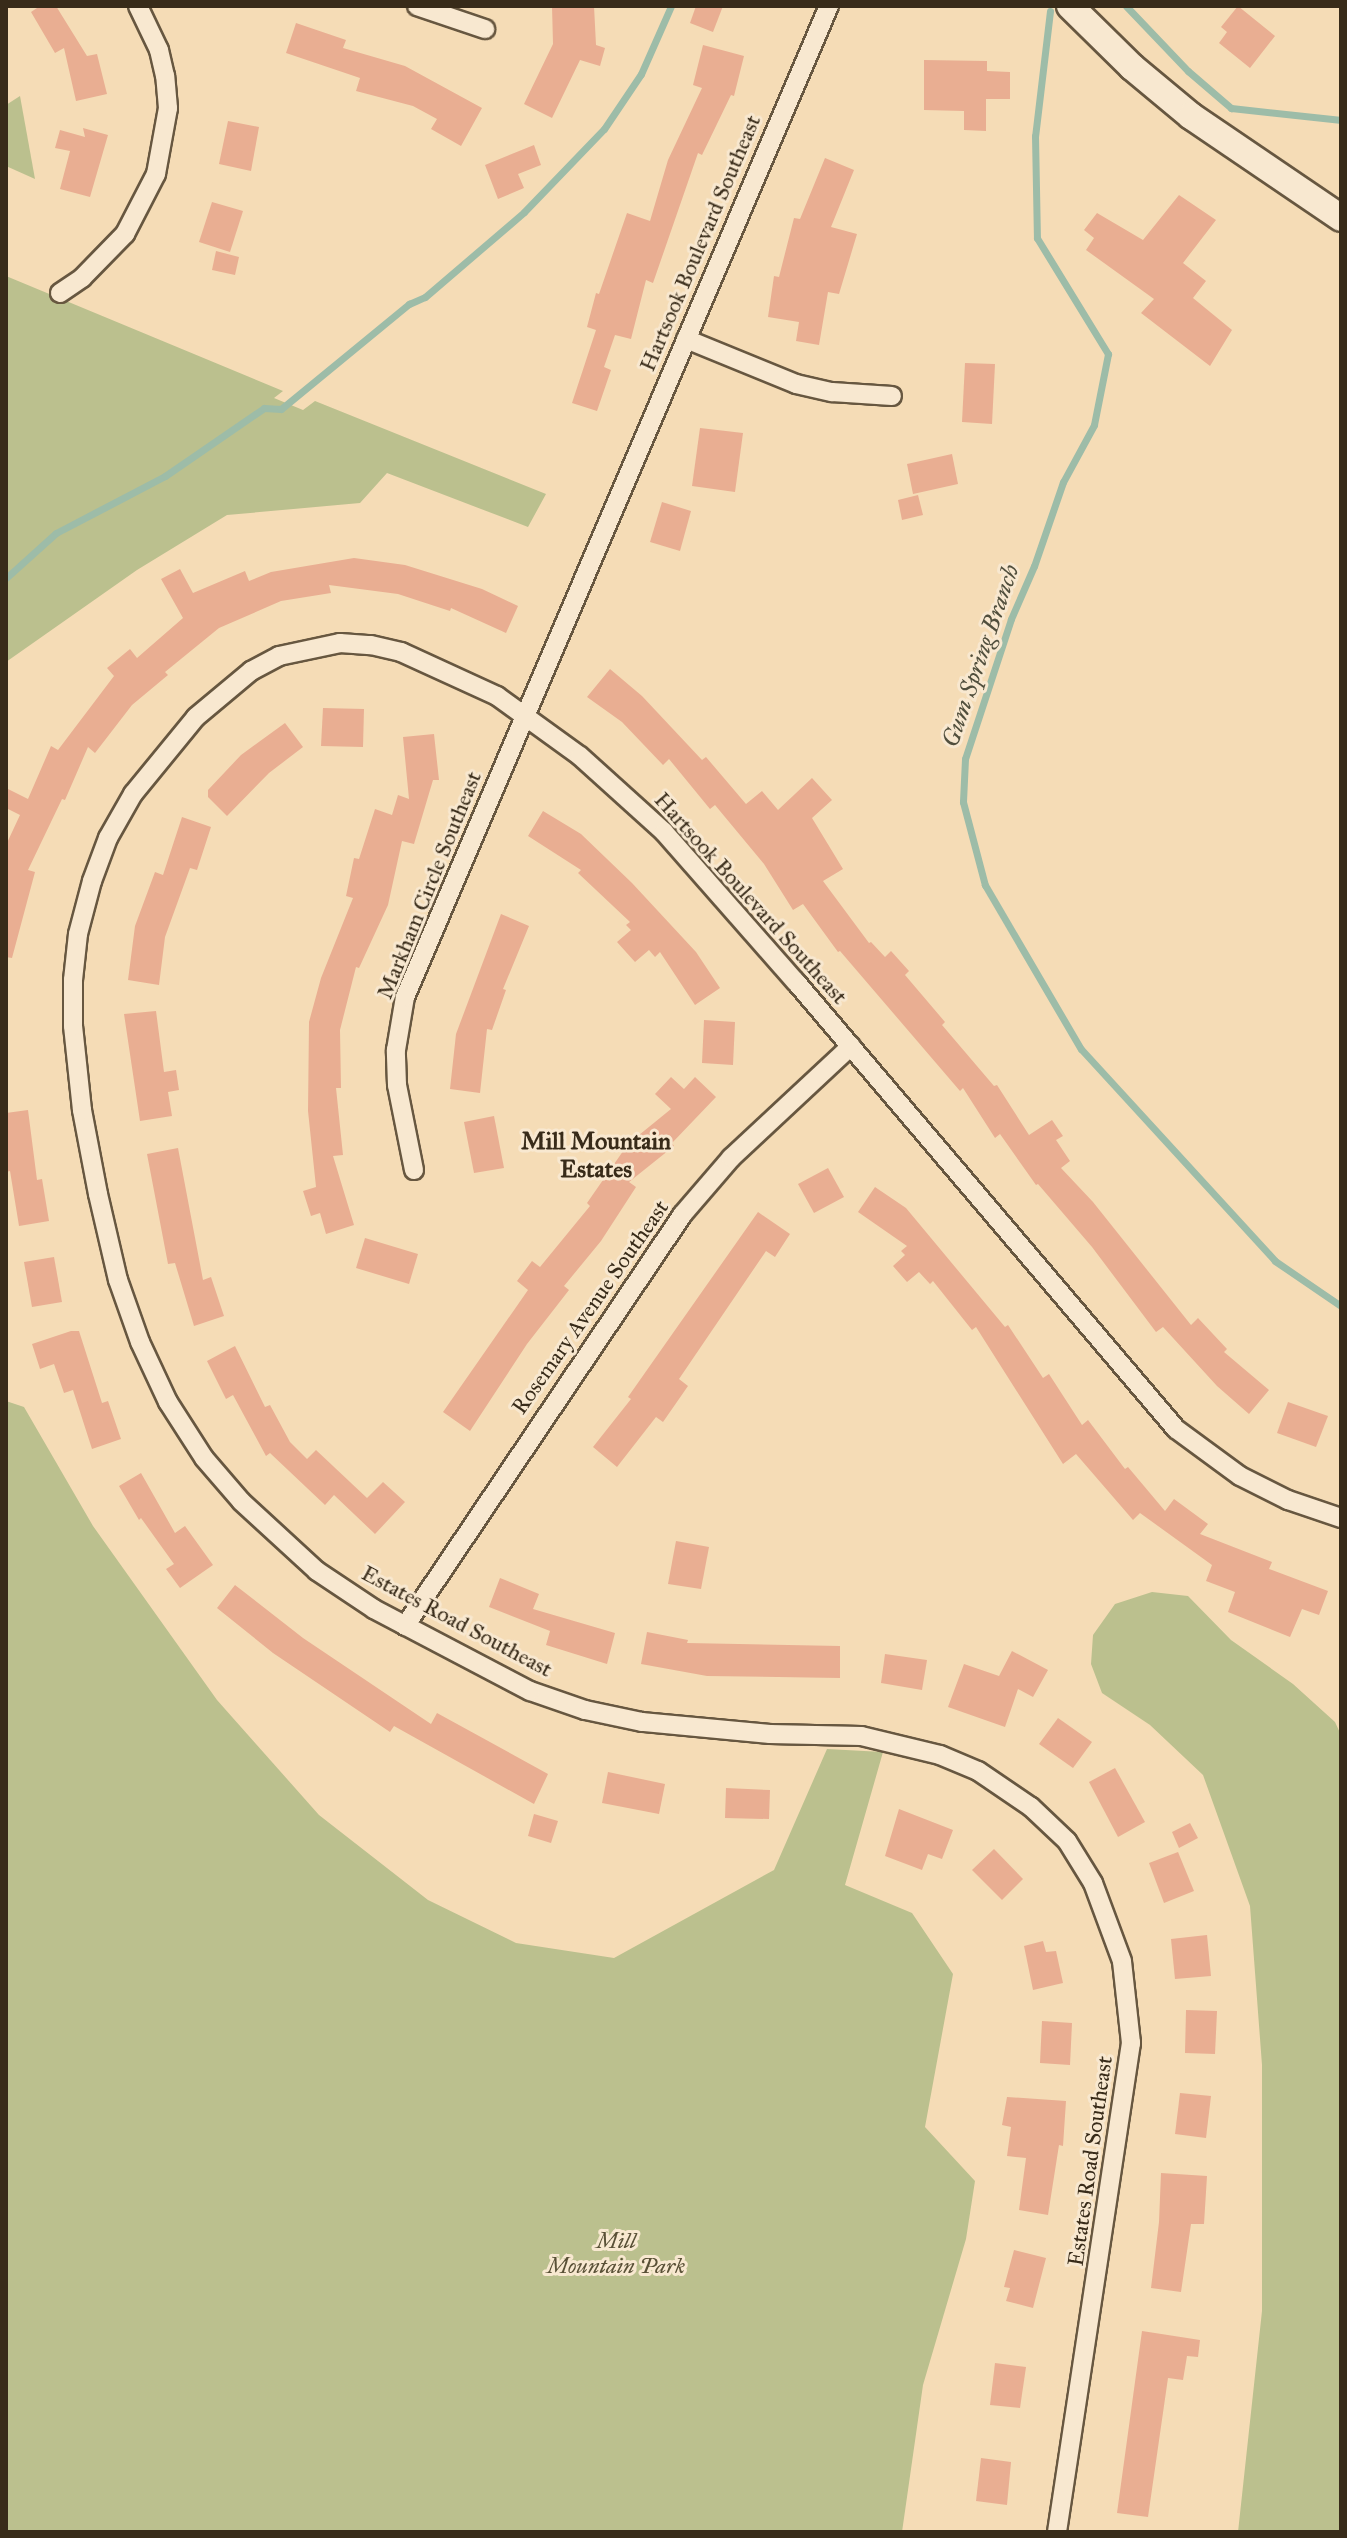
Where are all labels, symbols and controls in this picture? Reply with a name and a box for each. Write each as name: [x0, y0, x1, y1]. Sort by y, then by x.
street label: Hartsook Boulevard Southeast: [634, 111, 766, 375]
water label: Gum Spring Branch: [936, 561, 1026, 751]
street label: Markham Circle Southeast: [371, 767, 487, 1003]
street label: Hartsook Boulevard Southeast: [649, 787, 853, 1009]
district label: Mill Mountain Estates: [521, 1128, 671, 1184]
street label: Rosemary Avenue Southeast: [506, 1195, 674, 1419]
street label: Estates Road Southeast: [357, 1560, 557, 1682]
street label: Estates Road Southeast: [1062, 2054, 1118, 2268]
park label: Mill Mountain Park: [547, 2227, 685, 2278]

